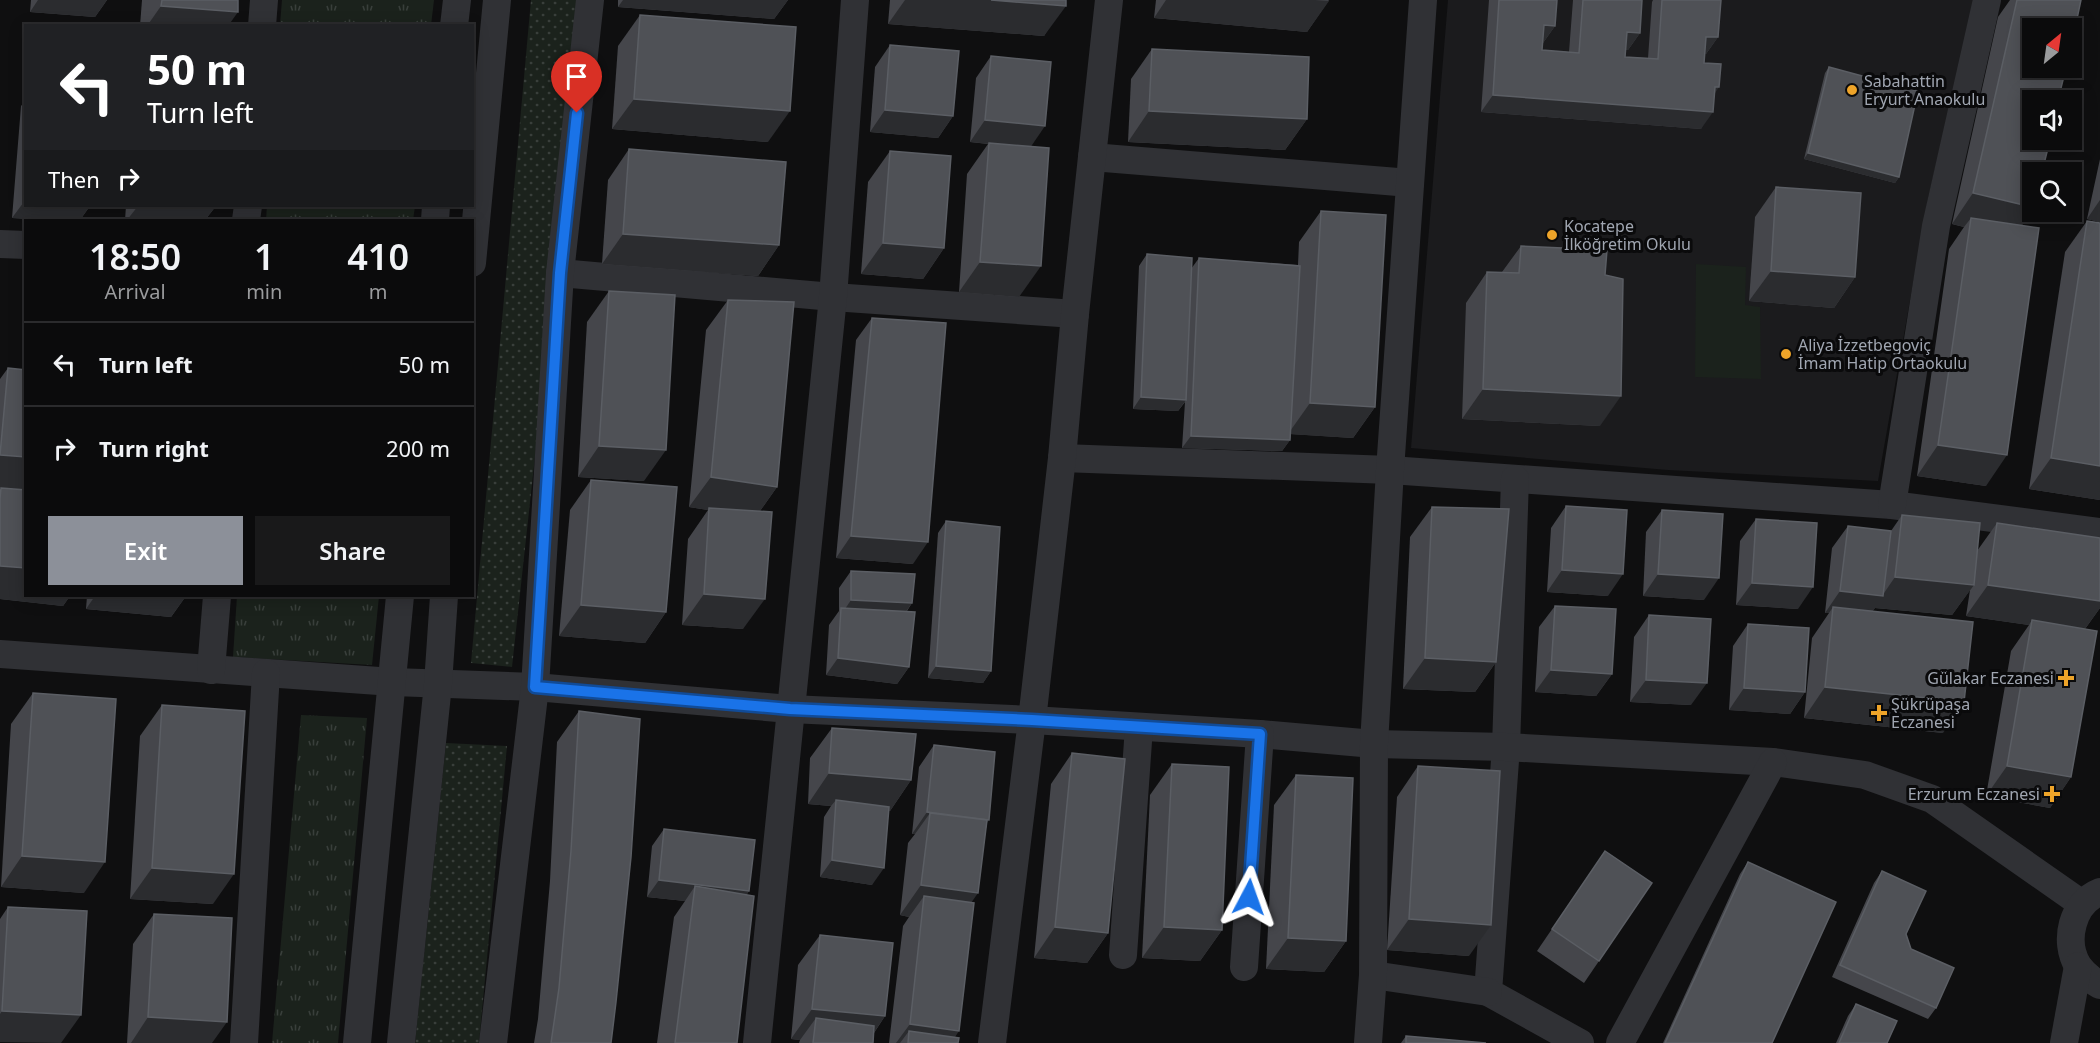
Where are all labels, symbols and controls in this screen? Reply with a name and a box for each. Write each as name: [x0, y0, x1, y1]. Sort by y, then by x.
north arrow: [2022, 18, 2082, 78]
map controls: [2022, 18, 2082, 222]
text: 50 m: [147, 40, 247, 97]
icon: left: [48, 48, 126, 126]
pin: [551, 51, 602, 113]
icon: arrive: [560, 60, 593, 93]
place label: Sabahattin Eryurt Anaokulu: [1864, 70, 1985, 110]
marker: Sabahattin Eryurt Anaokulu: [1845, 83, 1859, 97]
button: sound: [2022, 90, 2082, 150]
text: Turn left: [147, 94, 253, 131]
icon: right: [112, 162, 145, 195]
button: search: [2022, 162, 2082, 222]
text: Then: [48, 164, 100, 194]
place label: Kocatepe İlköğretim Okulu: [1564, 215, 1691, 255]
marker: Kocatepe İlköğretim Okulu: [1545, 228, 1559, 242]
text: 18:50: [89, 232, 181, 281]
text: 1: [254, 232, 275, 281]
text: 410: [347, 232, 409, 281]
text: Arrival: [105, 278, 166, 305]
text: min: [246, 278, 282, 305]
text: m: [369, 278, 388, 305]
place label: Aliya İzzetbegoviç İmam Hatip Ortaokulu: [1798, 334, 1967, 374]
marker: Aliya İzzetbegoviç İmam Hatip Ortaokulu: [1779, 347, 1793, 361]
icon: left: [48, 348, 81, 381]
text: Turn left: [99, 349, 193, 379]
text: 50 m: [399, 349, 450, 379]
icon: right: [48, 432, 81, 465]
text: Turn right: [99, 433, 209, 463]
text: 200 m: [386, 433, 450, 463]
button: Exit: [48, 516, 243, 585]
button: Share: [255, 516, 450, 585]
place label: Gülakar Eczanesi: [1927, 667, 2054, 689]
marker: Gülakar Eczanesi: [2059, 671, 2073, 685]
place label: Şükrüpaşa Eczanesi: [1891, 693, 1970, 733]
marker: Şükrüpaşa Eczanesi: [1872, 706, 1886, 720]
place label: Erzurum Eczanesi: [1908, 783, 2040, 805]
marker: Erzurum Eczanesi: [2045, 787, 2059, 801]
position arrow: [1217, 865, 1281, 929]

